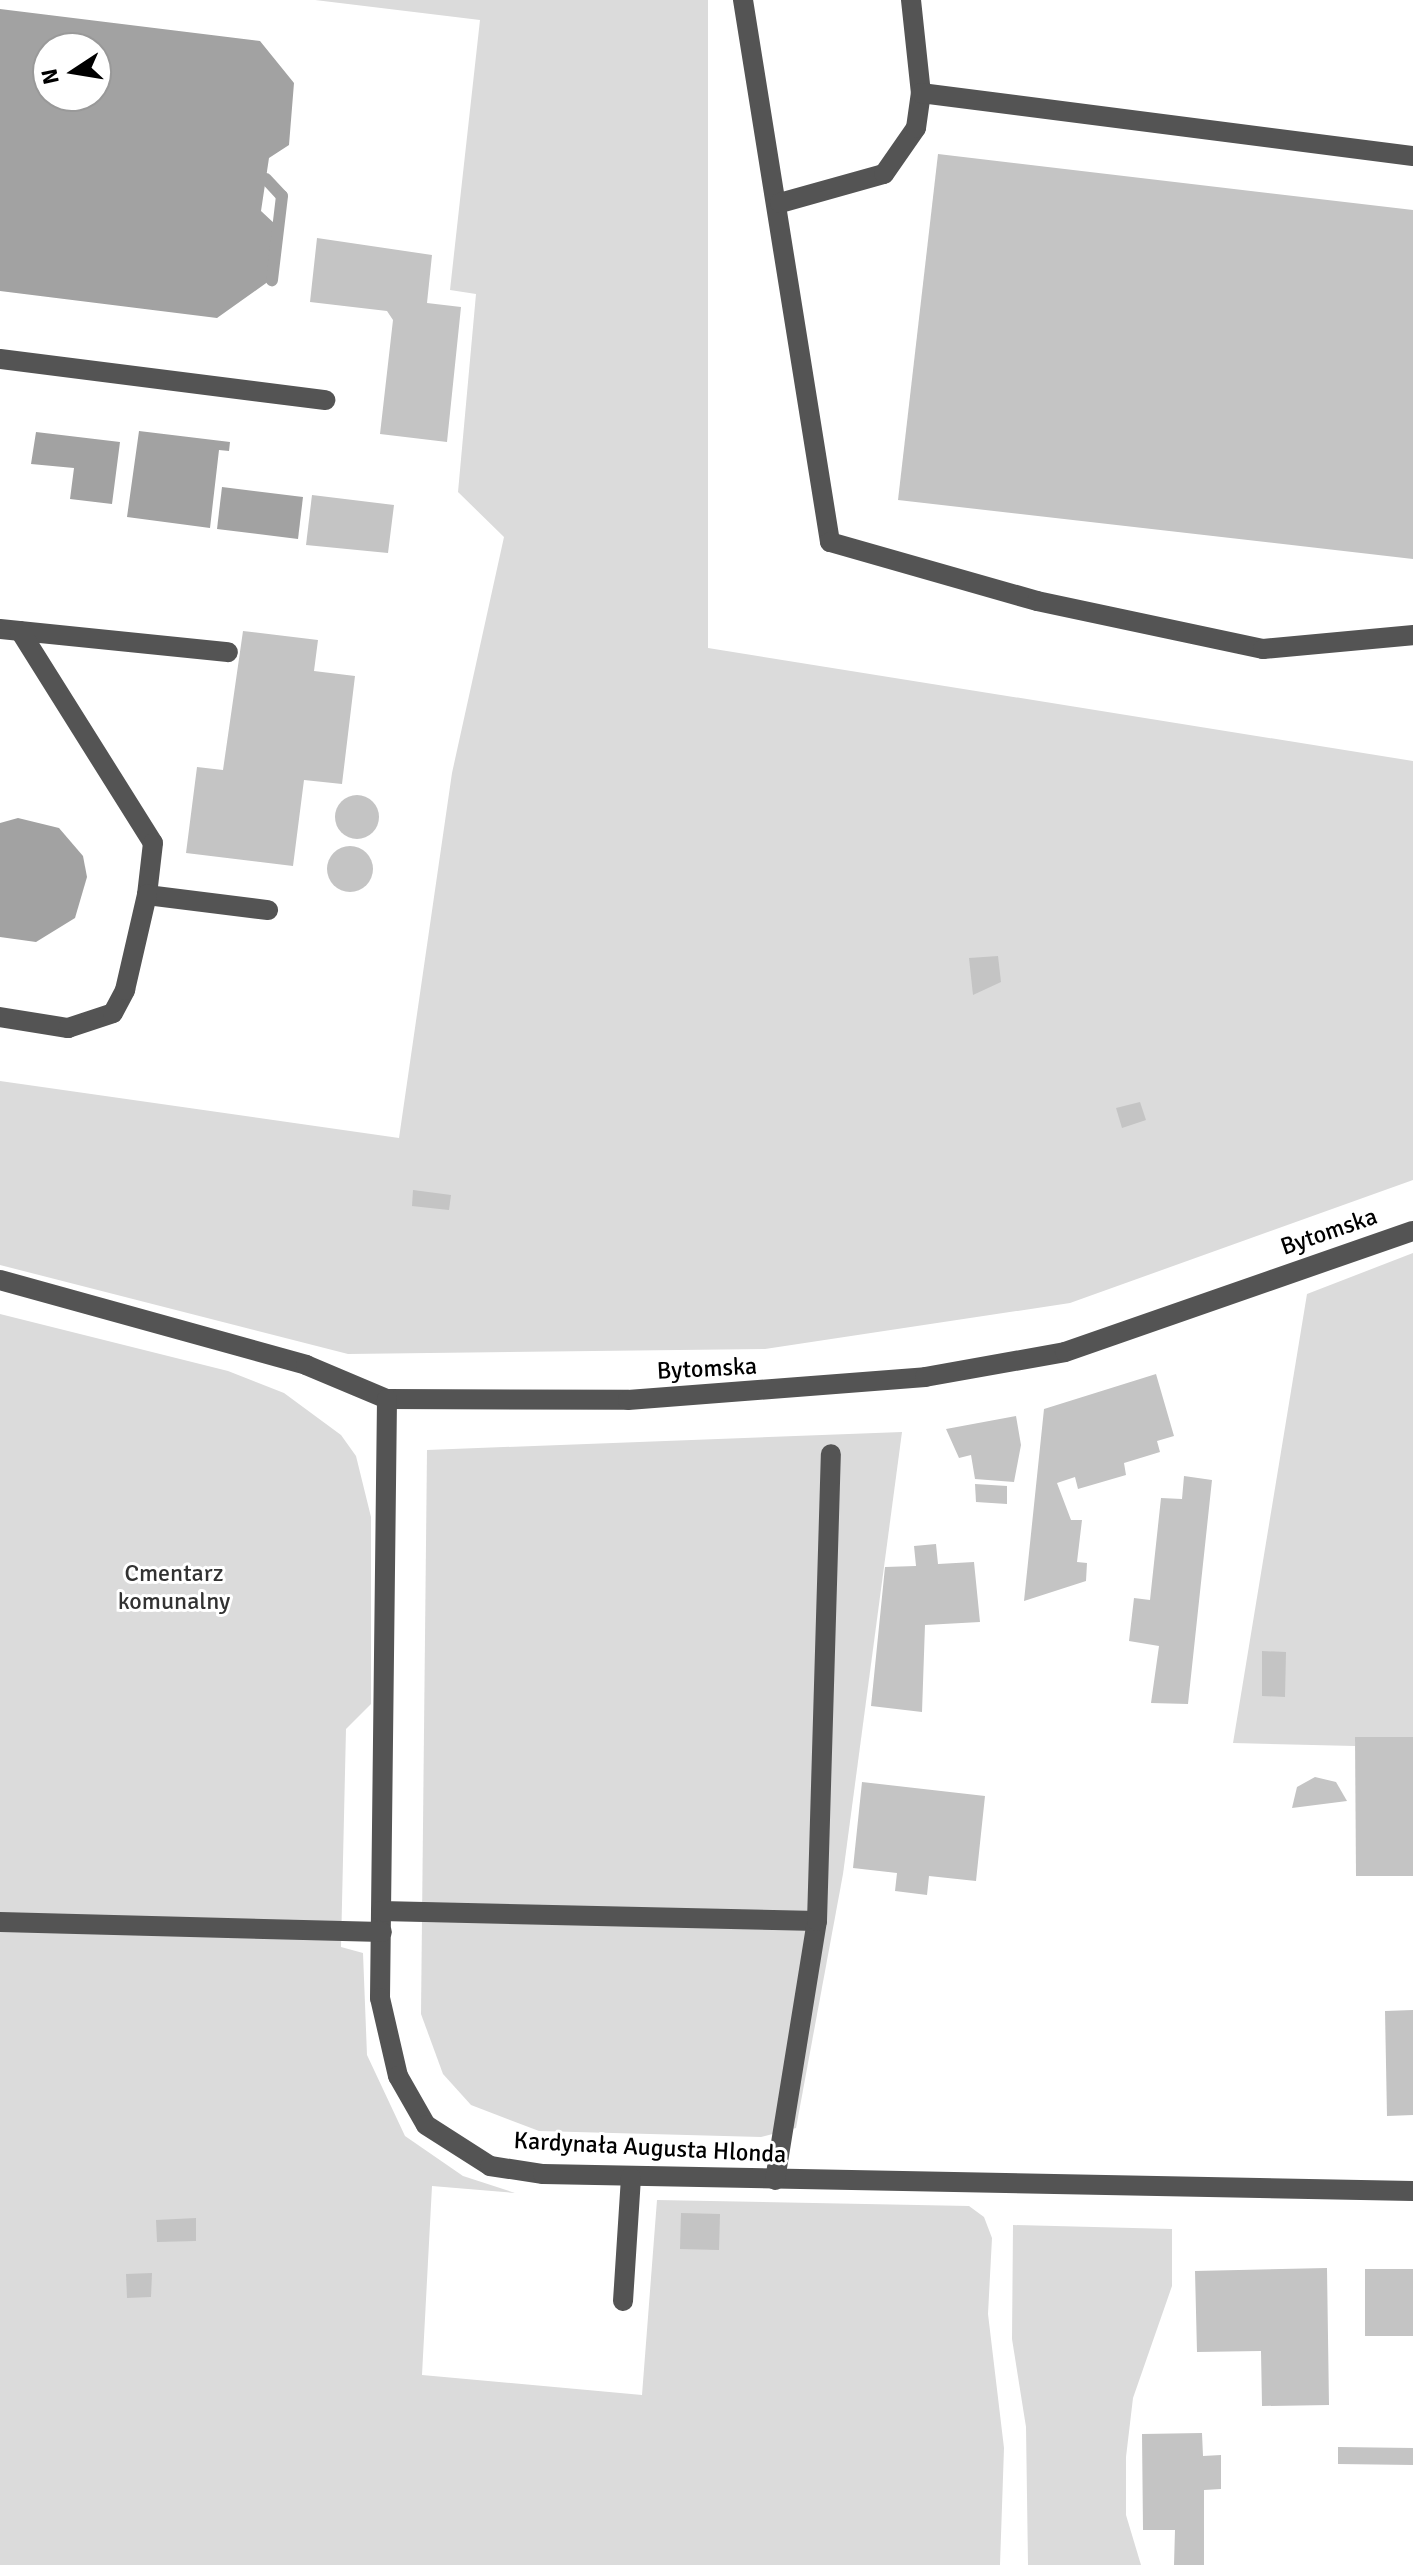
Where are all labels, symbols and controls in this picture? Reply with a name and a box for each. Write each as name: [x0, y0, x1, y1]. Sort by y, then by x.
north arrow: [32, 32, 112, 112]
text: N: [35, 66, 65, 87]
street label: Bytomska: [1277, 1202, 1381, 1262]
street label: Bytomska: [656, 1352, 758, 1386]
park label: Cmentarz komunalny: [118, 1560, 230, 1616]
street label: Kardynała Augusta Hlonda: [513, 2126, 787, 2170]

